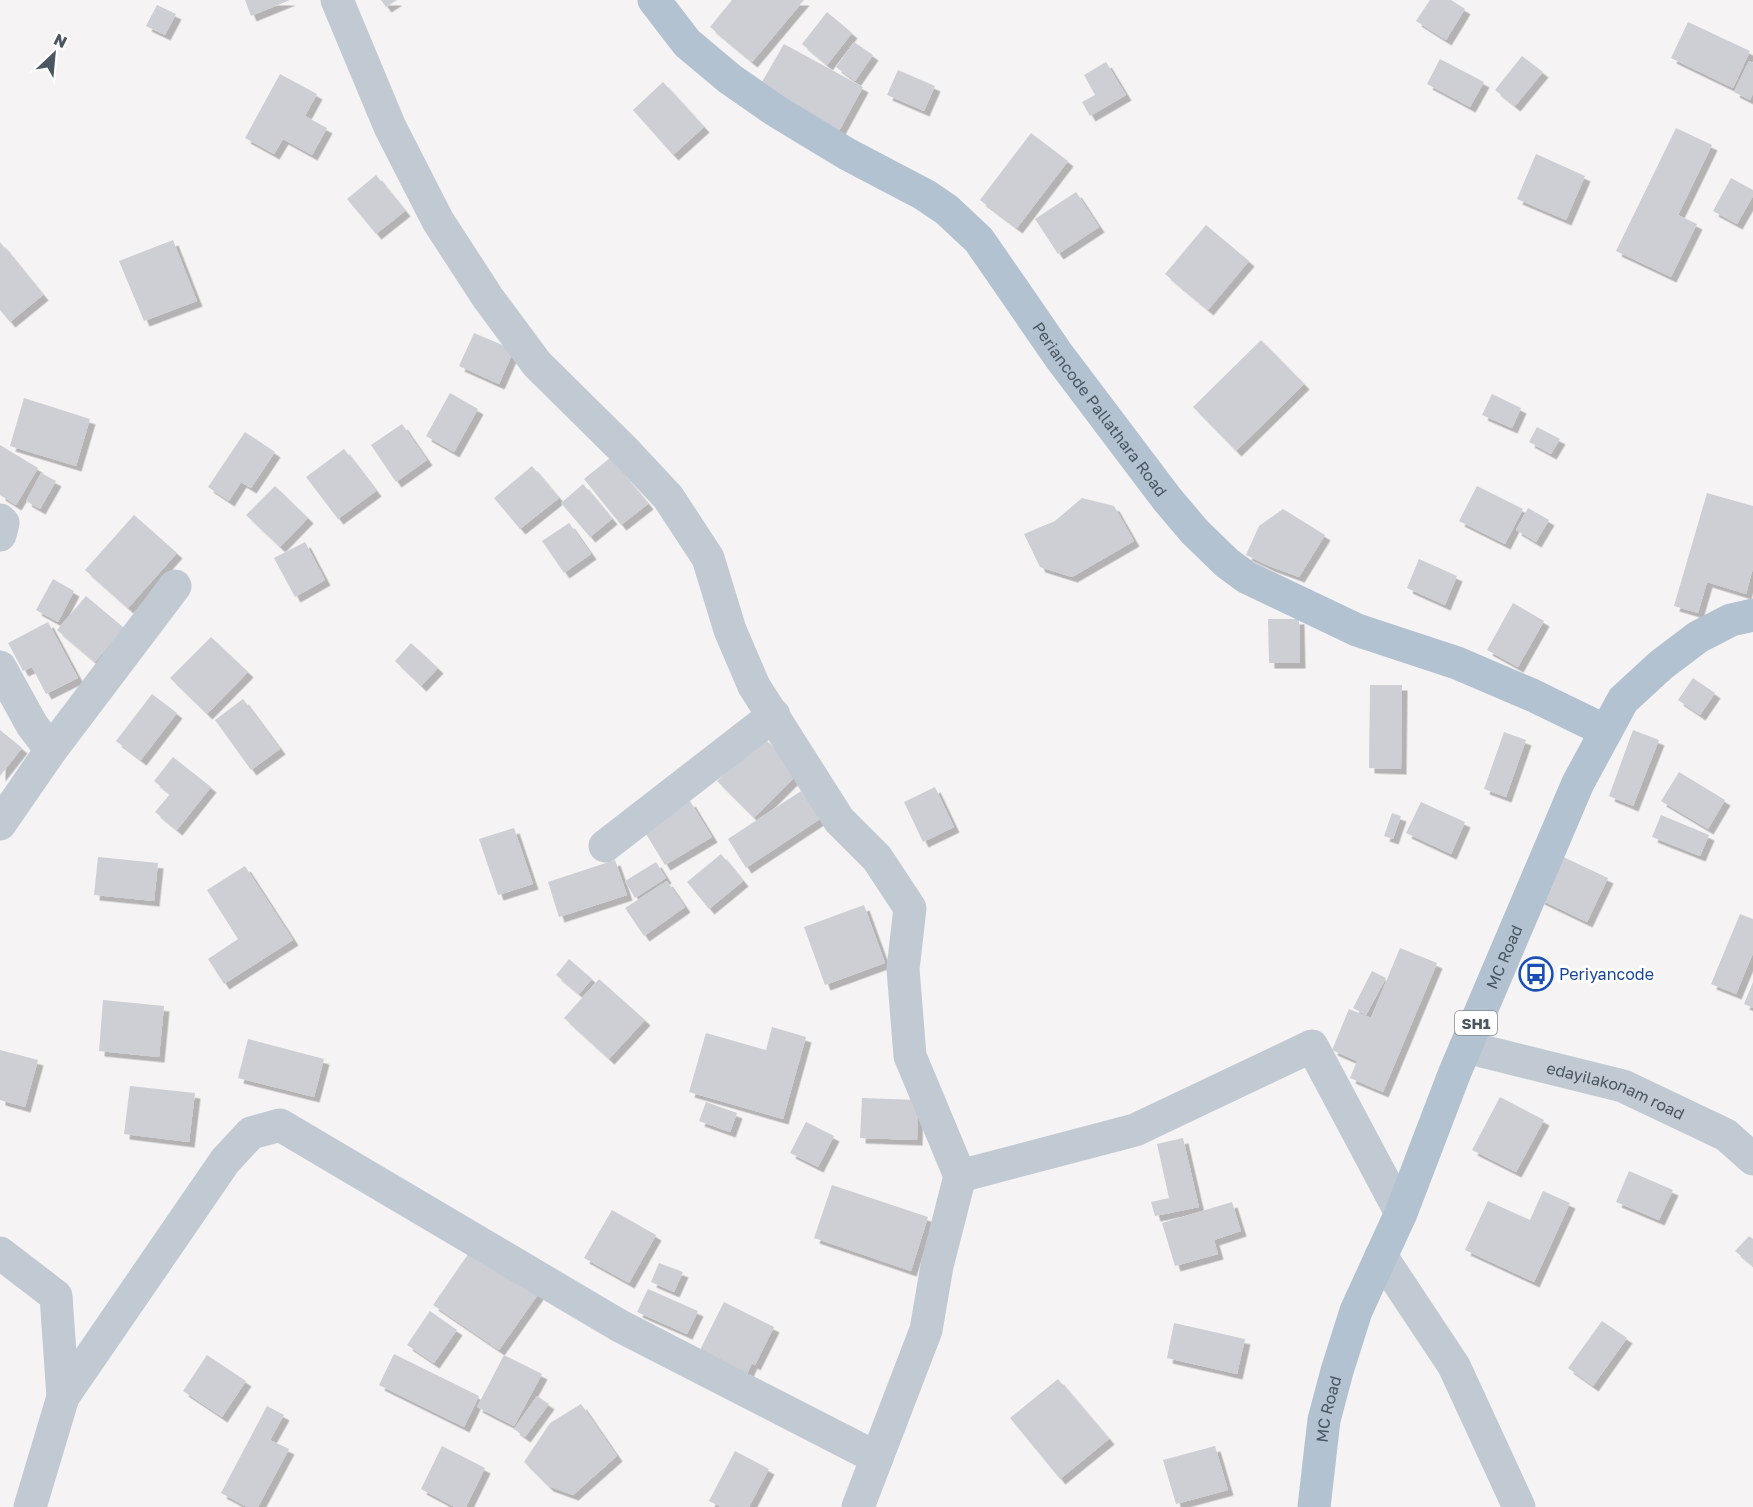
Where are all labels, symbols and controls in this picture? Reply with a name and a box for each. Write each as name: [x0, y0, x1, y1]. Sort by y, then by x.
north arrow: [24, 24, 84, 84]
text: N: [51, 29, 70, 52]
street label: Periancode Pallathara Road: [1029, 318, 1172, 500]
street label: MC Road: [1481, 922, 1526, 992]
bus stop icon: Periyancode: [1518, 956, 1554, 992]
place label: Periyancode: [1559, 964, 1654, 984]
road number: SH1: [1455, 1011, 1497, 1035]
street label: edayilakonam road: [1544, 1057, 1688, 1124]
street label: MC Road: [1311, 1374, 1345, 1444]

